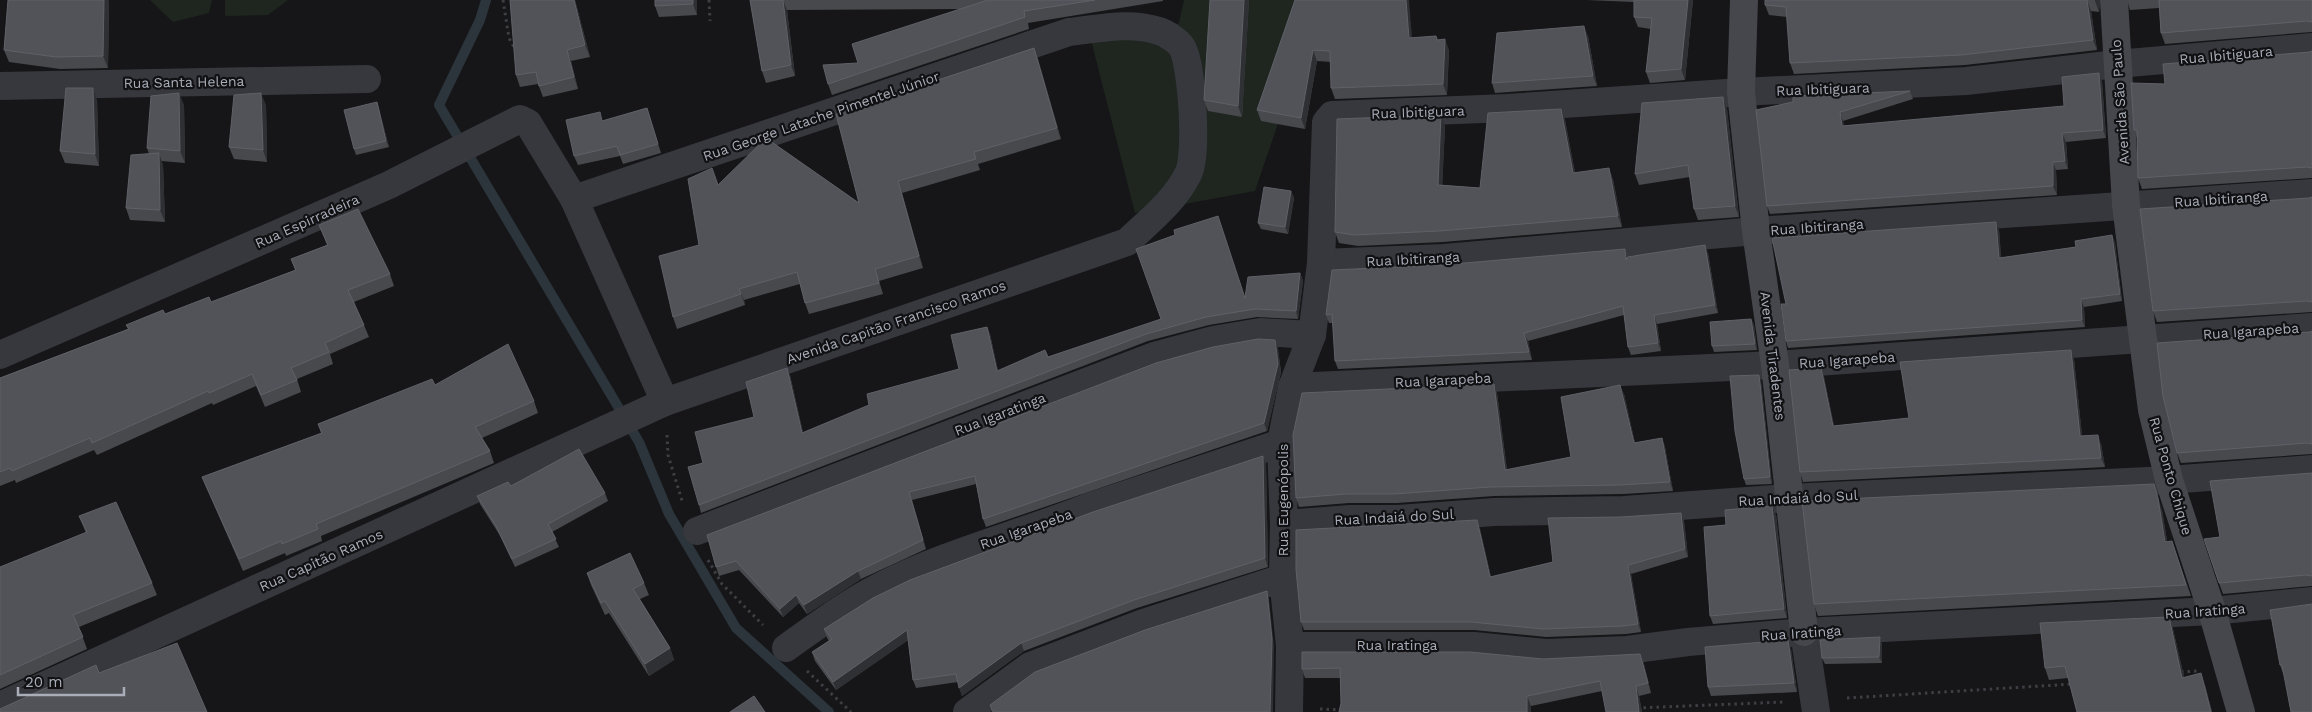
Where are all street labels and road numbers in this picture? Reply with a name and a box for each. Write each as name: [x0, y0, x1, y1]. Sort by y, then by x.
street label: Avenida São Paulo: [2108, 39, 2132, 165]
street label: Rua Ibitiguara: [2179, 43, 2273, 67]
street label: Rua George Latache Pimentel Júnior: [701, 68, 942, 164]
street label: Rua Santa Helena: [123, 73, 245, 91]
street label: Rua Ibitiguara: [1776, 79, 1870, 99]
street label: Rua Ibitiguara: [1371, 102, 1465, 122]
street label: Rua Ibitiranga: [2174, 188, 2268, 210]
street label: Rua Espirradeira: [253, 191, 362, 251]
street label: Rua Ibitiranga: [1770, 216, 1864, 238]
street label: Rua Ibitiranga: [1366, 249, 1460, 269]
street label: Avenida Capitão Francisco Ramos: [784, 277, 1008, 367]
street label: Avenida Tiradentes: [1757, 291, 1789, 421]
street label: Rua Igarapeba: [2202, 320, 2300, 342]
street label: Rua Igarapeba: [1798, 349, 1896, 371]
street label: Rua Igarapeba: [1394, 369, 1492, 391]
street label: Rua Igaratinga: [952, 389, 1048, 439]
street label: Rua Ponto Chique: [2146, 415, 2196, 537]
street label: Rua Eugenópolis: [1275, 444, 1291, 556]
street label: Rua Indaiá do Sul: [1738, 487, 1859, 509]
street label: Rua Igarapeba: [978, 506, 1074, 552]
street label: Rua Indaiá do Sul: [1334, 506, 1455, 528]
street label: Rua Capitão Ramos: [257, 526, 385, 594]
street label: Rua Iratinga: [2164, 600, 2246, 622]
street label: Rua Iratinga: [1760, 622, 1842, 644]
street label: Rua Iratinga: [1356, 637, 1438, 653]

